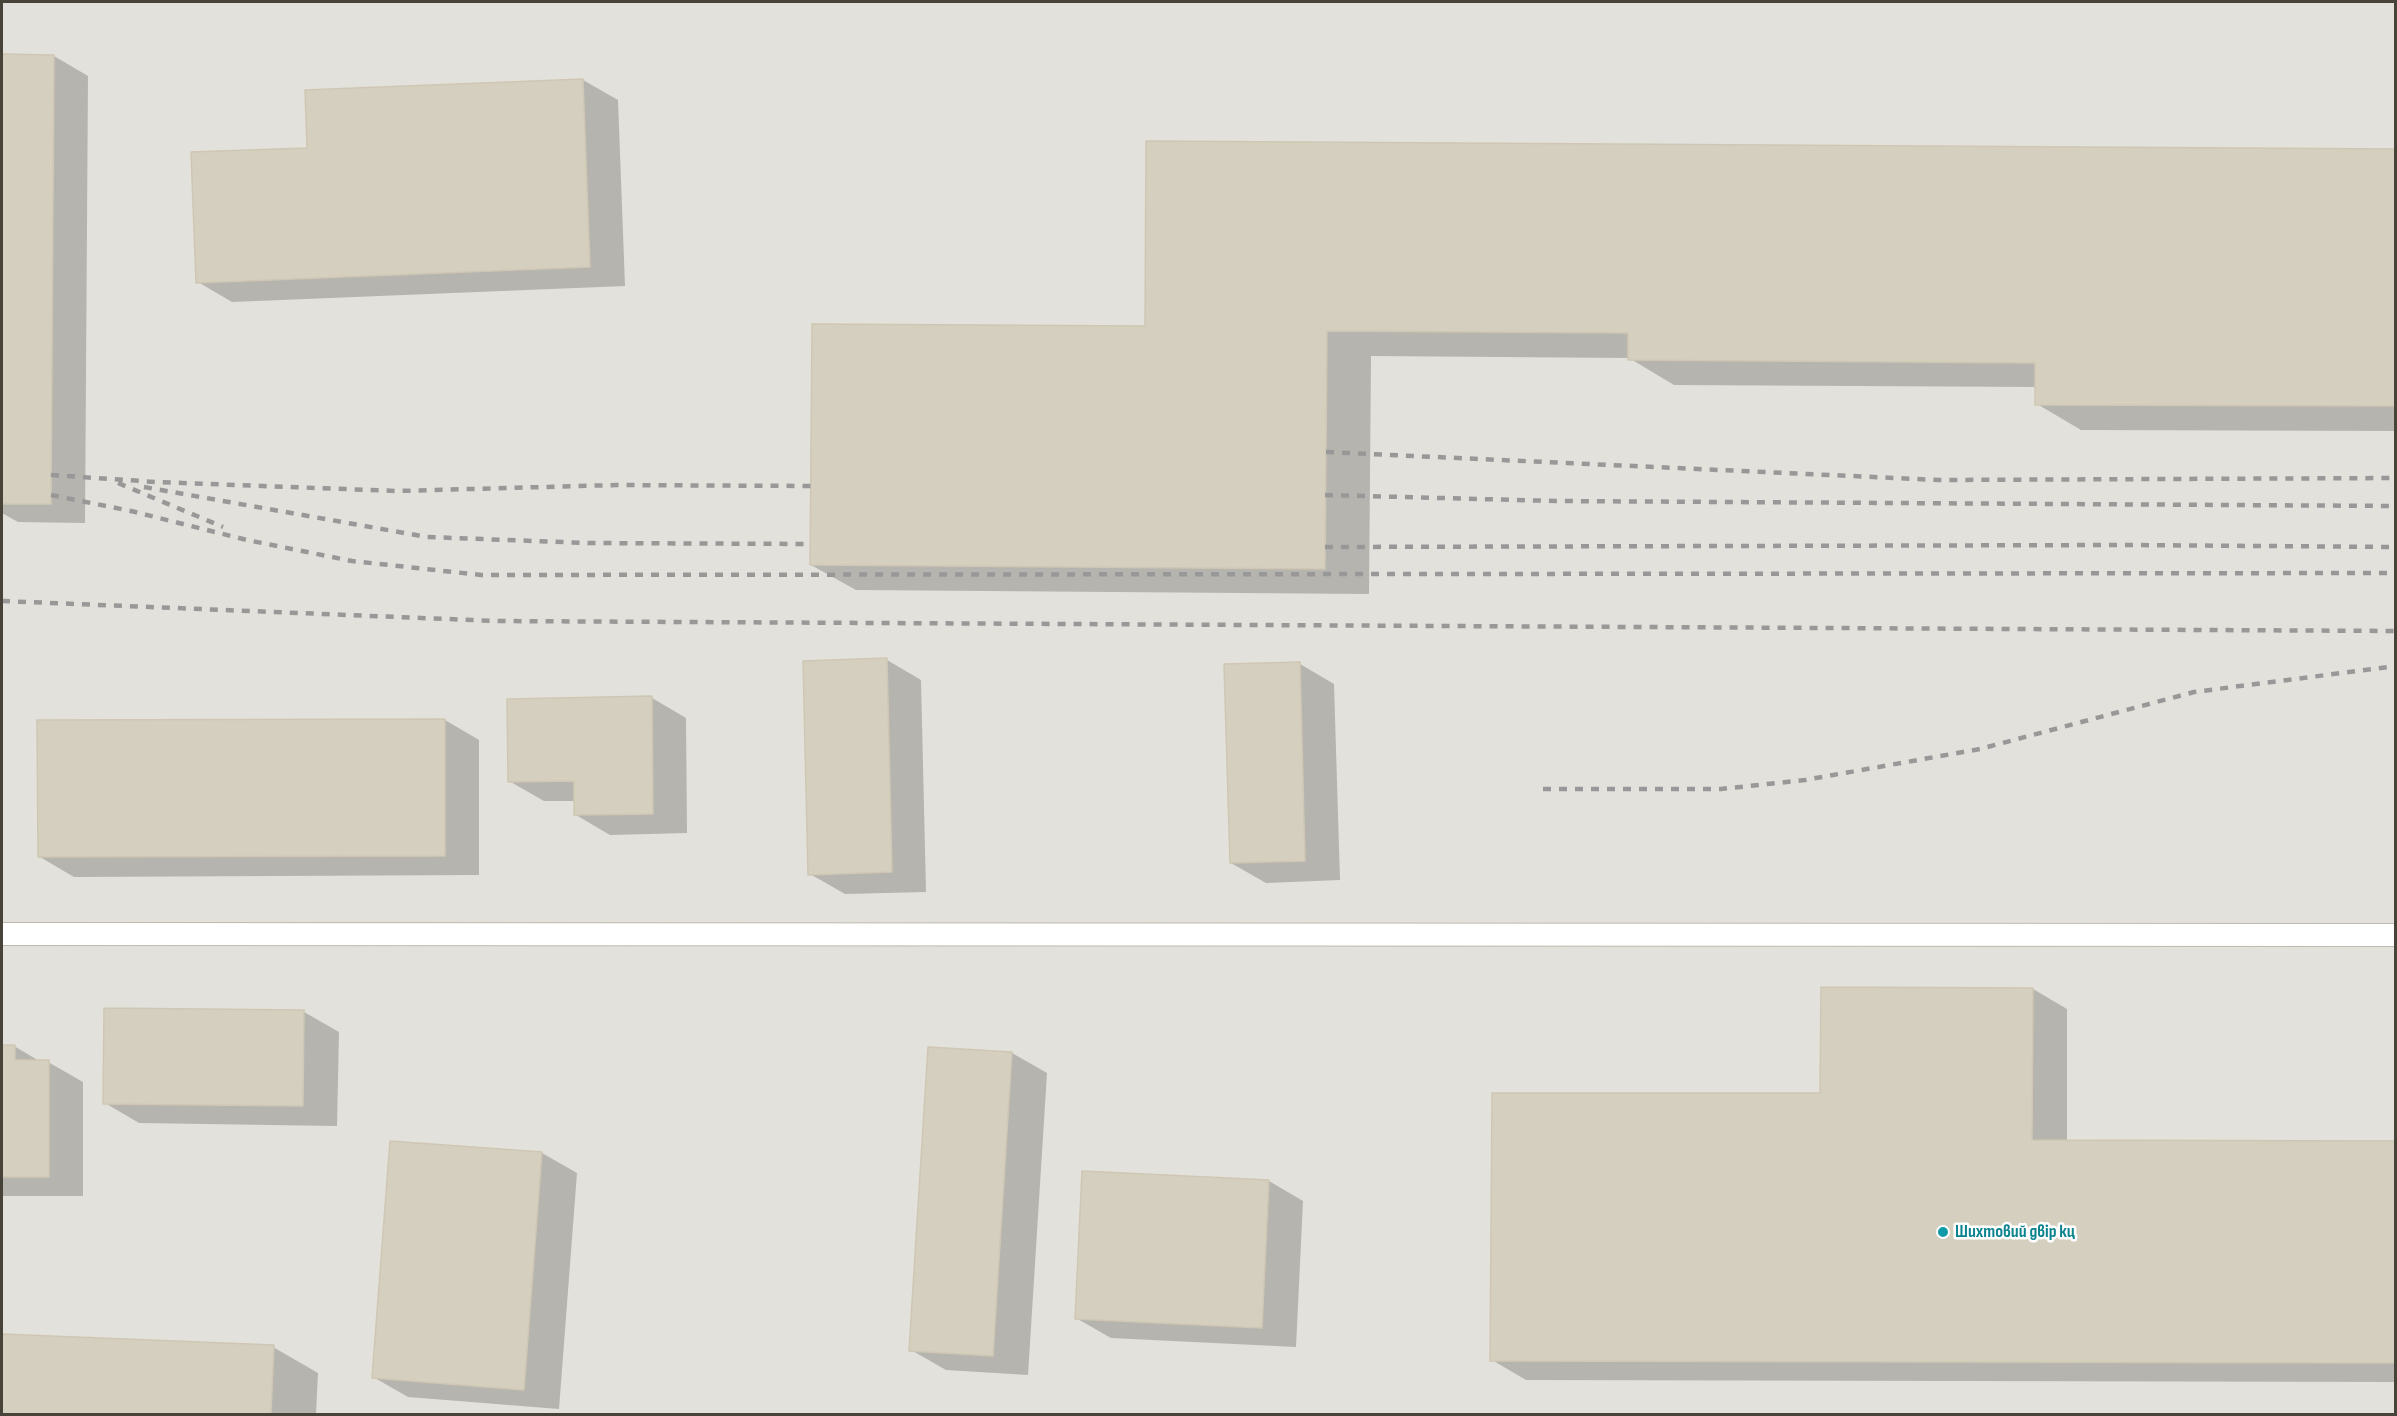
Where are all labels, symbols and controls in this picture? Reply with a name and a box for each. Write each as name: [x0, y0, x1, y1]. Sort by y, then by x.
place label: Шихтовий двір кц: [1955, 1221, 2075, 1243]
marker: Шихтовий двір кц: [1936, 1225, 1950, 1239]

